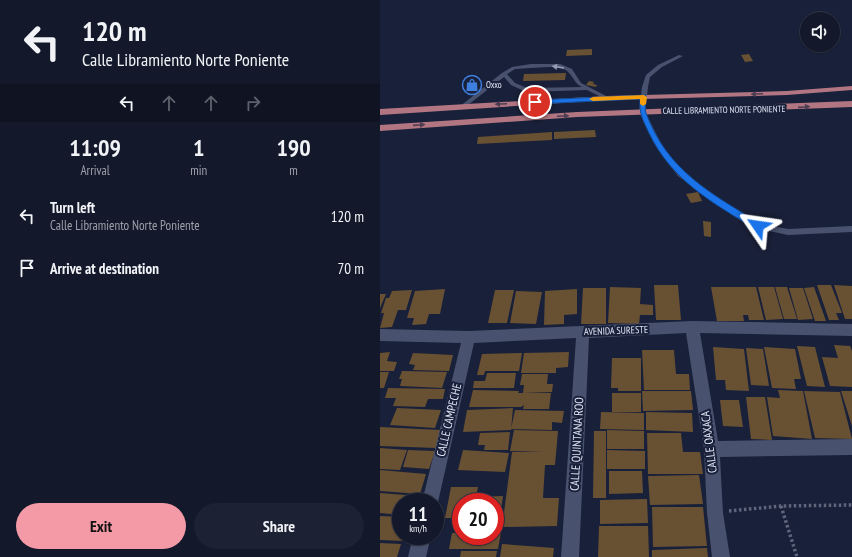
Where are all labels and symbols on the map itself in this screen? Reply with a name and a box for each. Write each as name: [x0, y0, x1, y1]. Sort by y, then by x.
one-way arrow: [551, 64, 564, 70]
shop icon: Oxxo: [461, 74, 483, 96]
place label: Oxxo: [486, 79, 502, 90]
pin: [518, 85, 552, 119]
one-way arrow: [750, 91, 763, 97]
one-way arrow: [495, 101, 507, 108]
street label: CALLE LIBRAMIENTO NORTE PONIENTE: [663, 103, 786, 116]
one-way arrow: [798, 104, 810, 111]
one-way arrow: [557, 113, 570, 119]
one-way arrow: [413, 122, 425, 128]
position arrow: [737, 205, 779, 247]
street label: AVENIDA SURESTE: [584, 323, 648, 338]
street label: CALLE CAMPECHE: [433, 382, 464, 458]
street label: CALLE QUINTANA ROO: [567, 396, 586, 491]
street label: CALLE OAXACA: [697, 410, 720, 474]
speed limit sign: 20: [452, 493, 504, 545]

